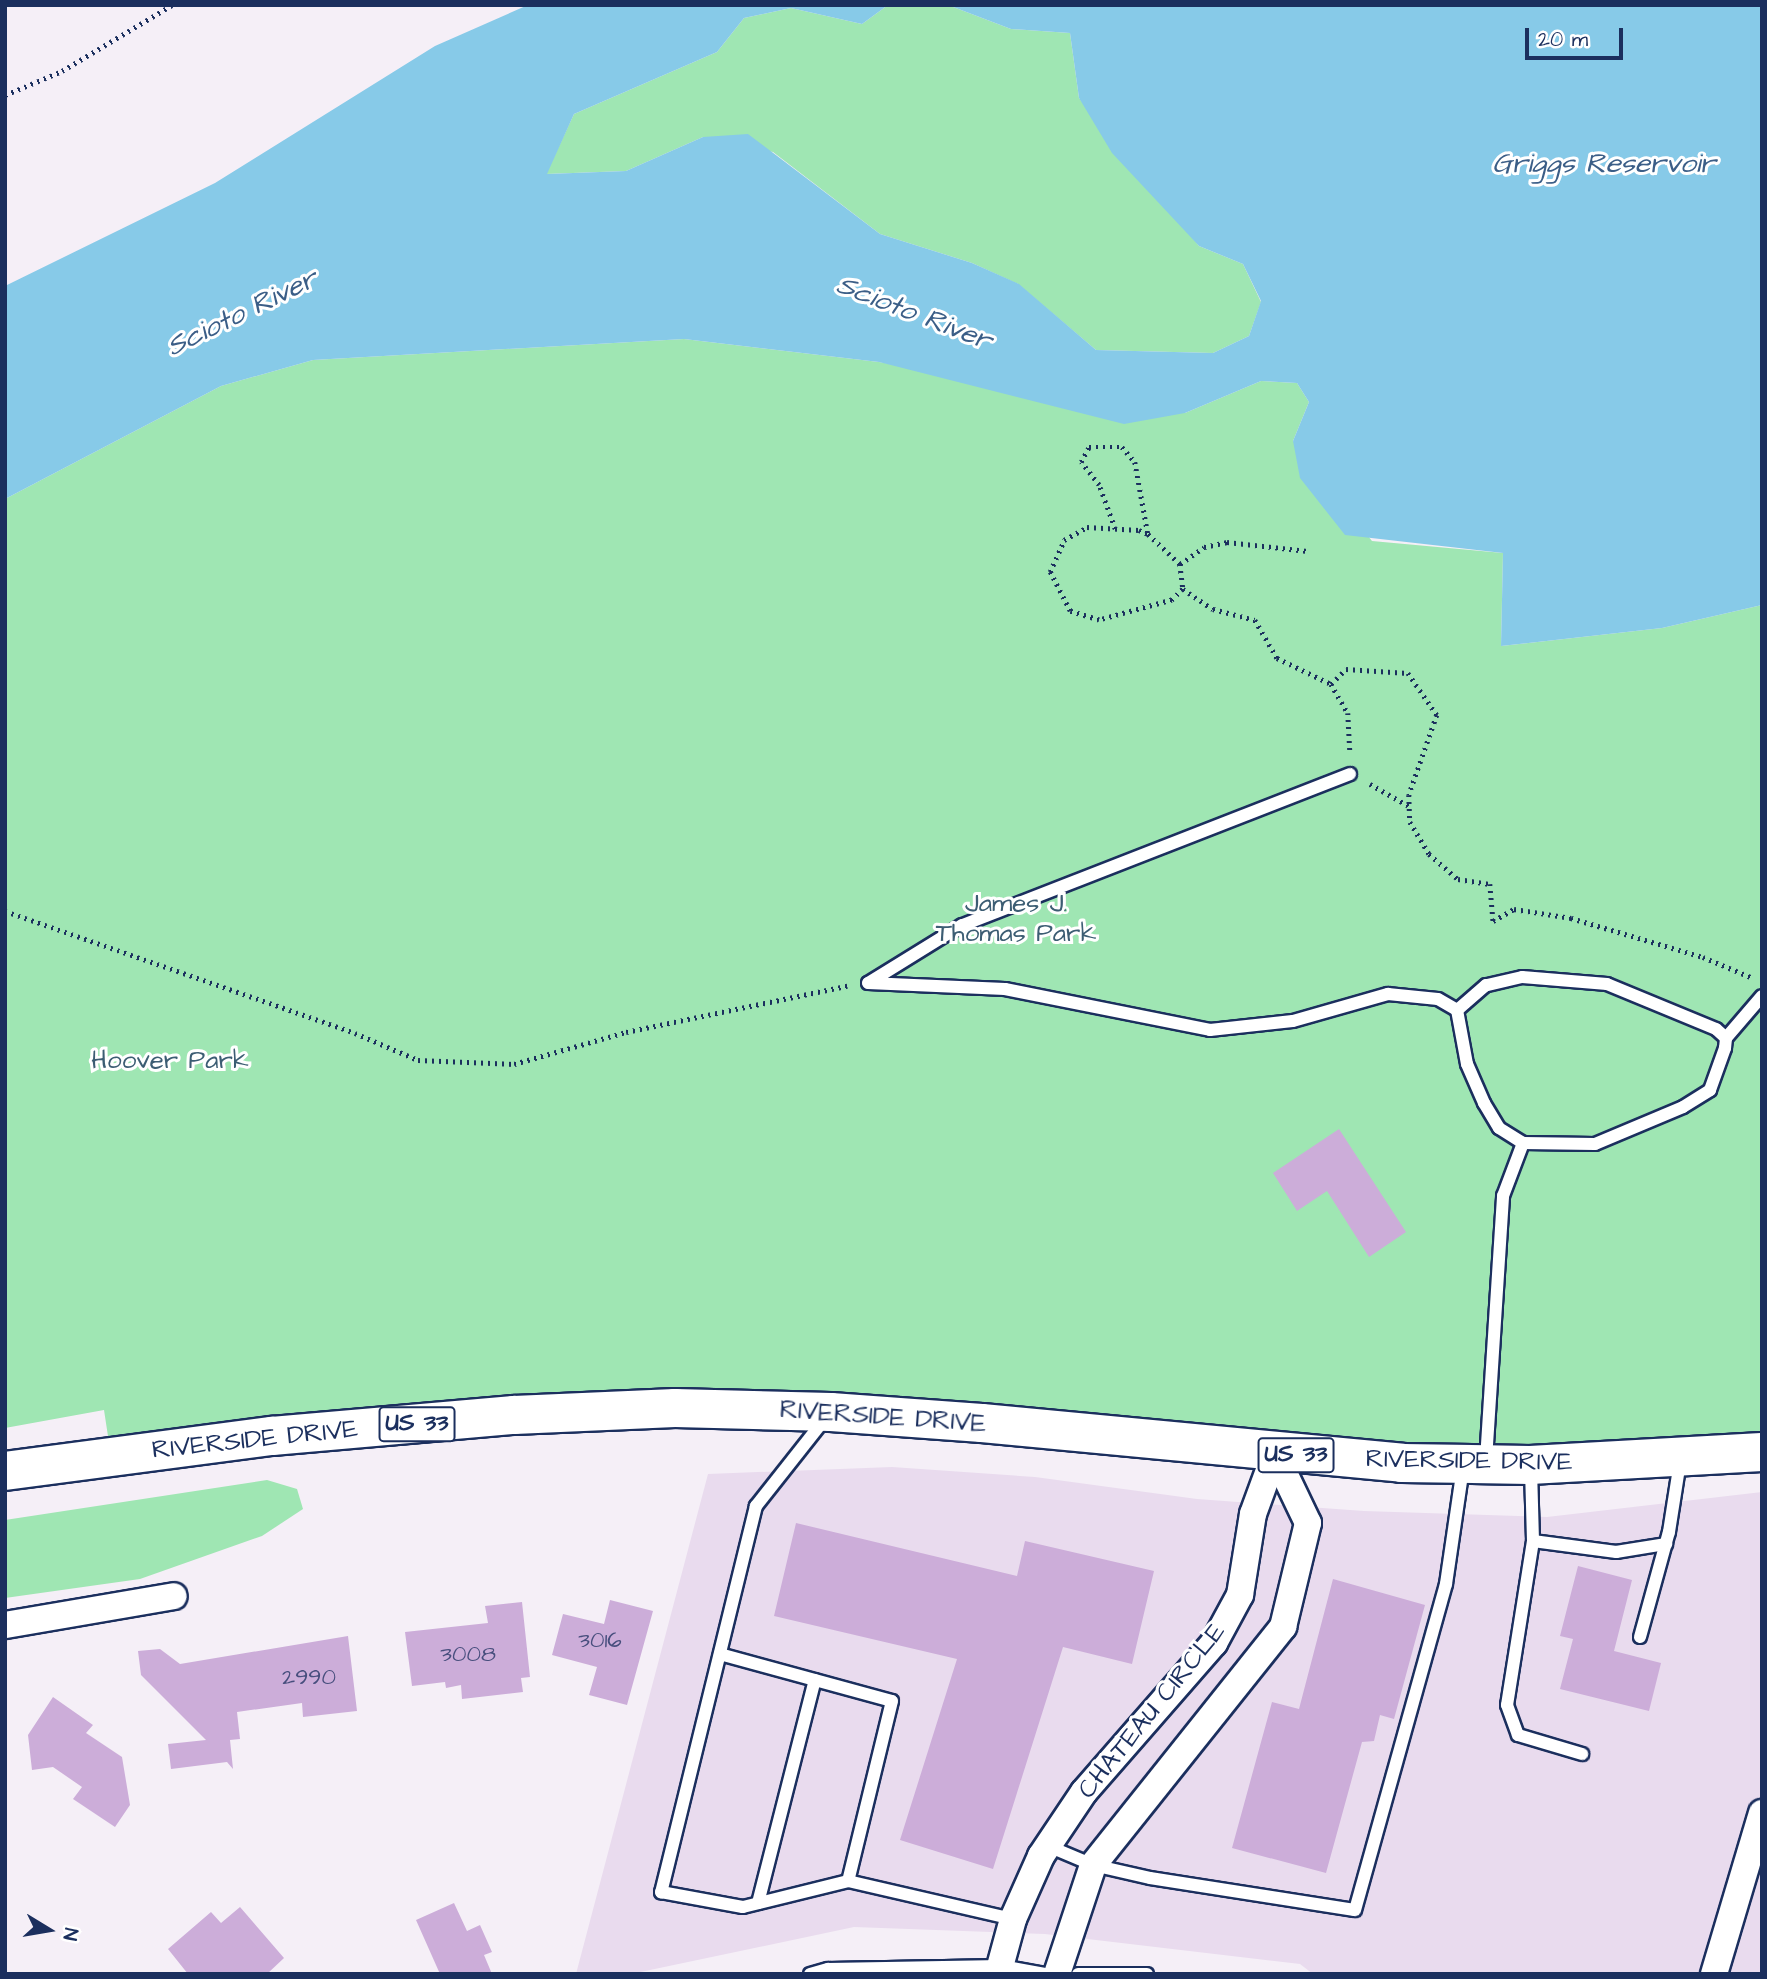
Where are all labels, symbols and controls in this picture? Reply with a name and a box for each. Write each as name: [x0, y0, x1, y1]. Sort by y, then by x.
scale bar: [1529, 14, 1627, 58]
text: 20 m: [1538, 25, 1588, 54]
water label: Griggs Reservoir: [1493, 147, 1715, 181]
water label: Scioto River: [161, 262, 323, 364]
water label: Scioto River: [832, 268, 996, 358]
park label: James J. Thomas Park: [936, 888, 1096, 950]
park label: Hoover Park: [91, 1045, 249, 1077]
street label: RIVERSIDE DRIVE: [779, 1394, 987, 1440]
road number: US 33: [378, 1404, 456, 1444]
street label: RIVERSIDE DRIVE: [150, 1414, 360, 1466]
road number: US 33: [1258, 1434, 1334, 1476]
street label: RIVERSIDE DRIVE: [1365, 1444, 1573, 1478]
street label: CHATEAU CIRCLE: [1072, 1617, 1232, 1805]
house number: 3016: [578, 1626, 622, 1654]
house number: 3008: [440, 1640, 496, 1668]
house number: 2990: [282, 1663, 336, 1691]
north arrow: [14, 1895, 84, 1965]
text: N: [56, 1926, 84, 1943]

